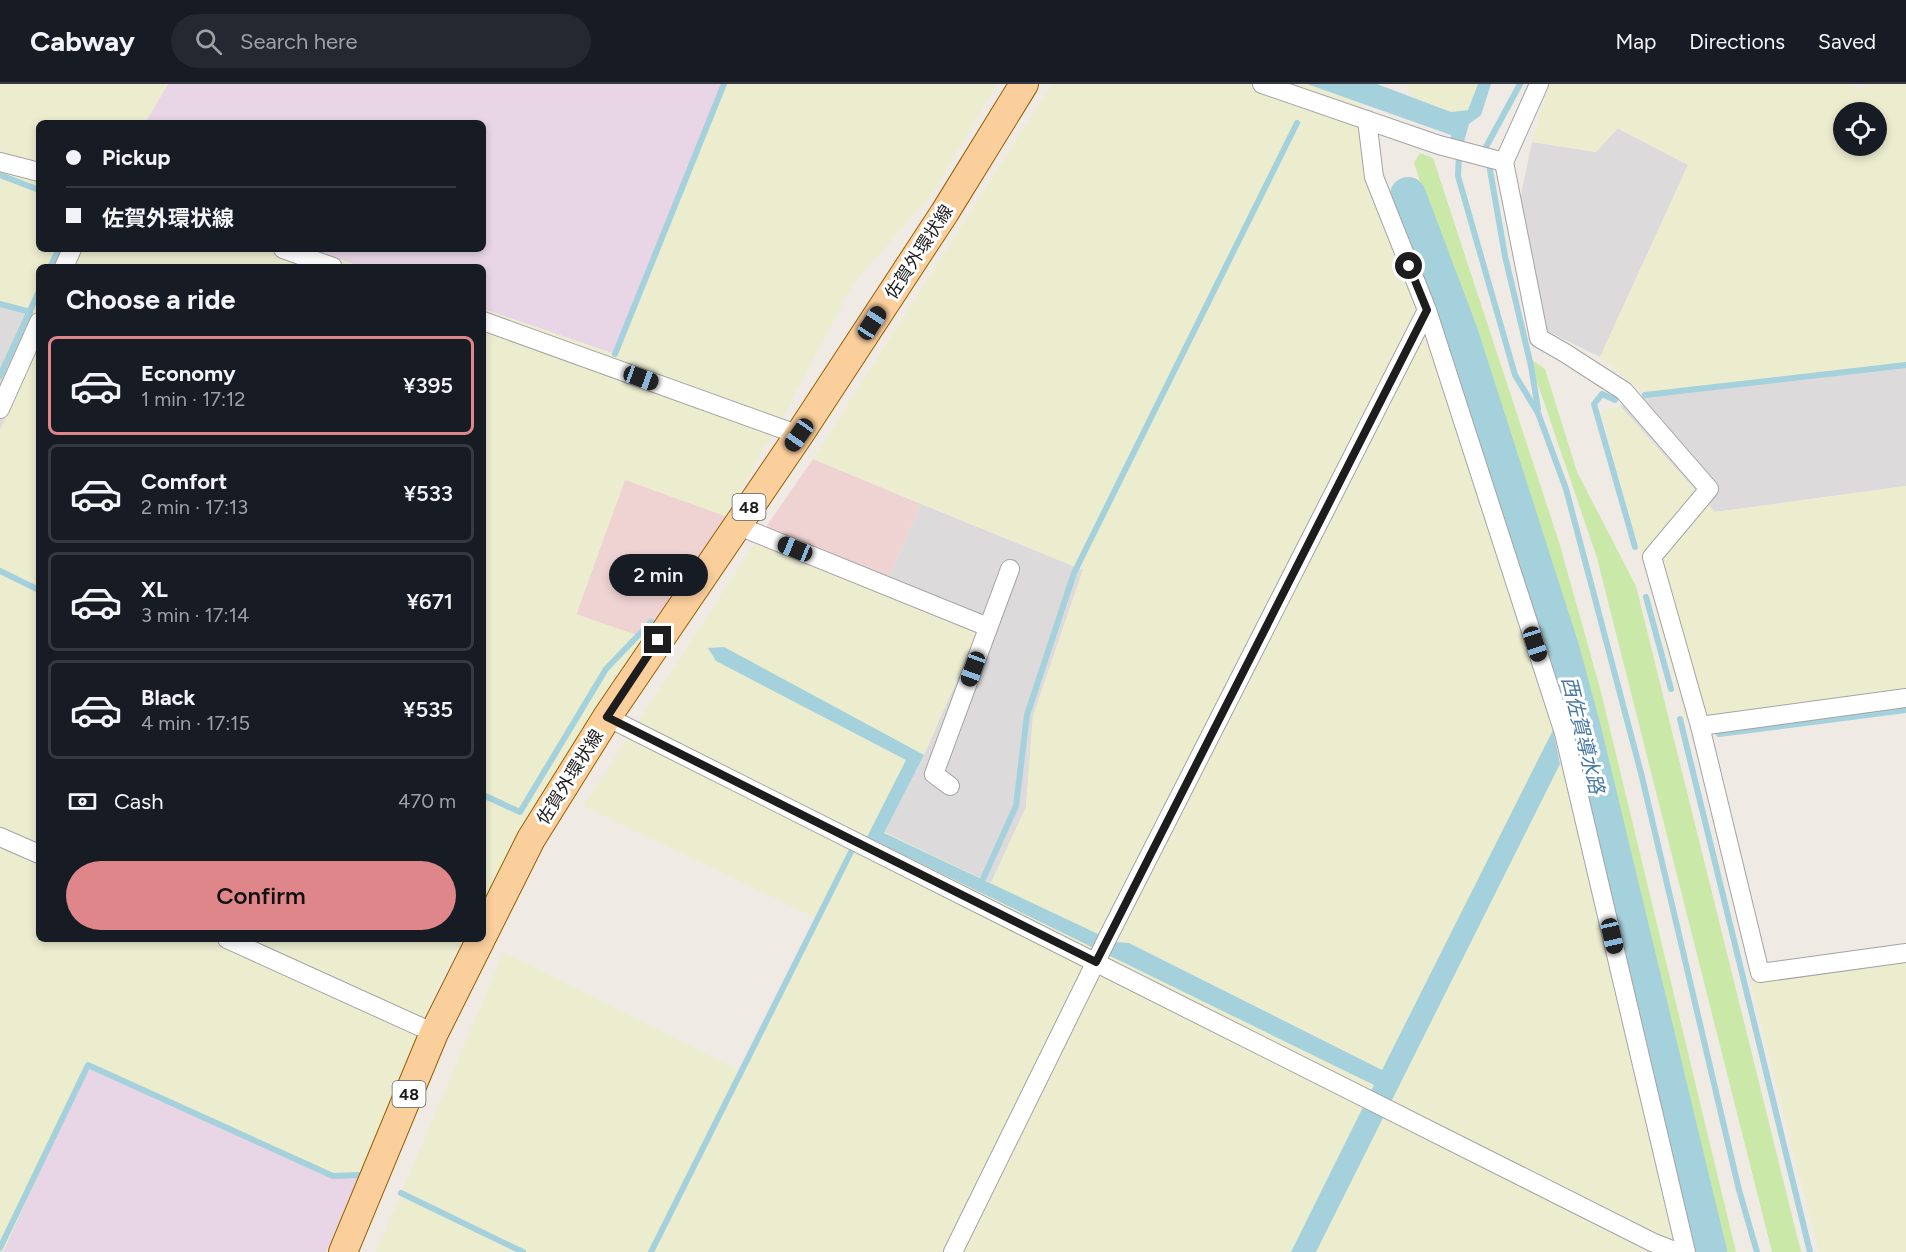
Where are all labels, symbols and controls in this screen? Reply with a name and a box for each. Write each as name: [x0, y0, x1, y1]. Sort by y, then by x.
search box: [171, 14, 591, 68]
text: Cabway: [30, 24, 135, 58]
icon: search: [192, 25, 225, 58]
text: Search here: [240, 28, 357, 55]
text: Map: [1615, 29, 1656, 54]
text: Directions: [1689, 29, 1785, 54]
text: Saved: [1818, 29, 1876, 54]
map controls: [1833, 102, 1887, 156]
button: locate: [1833, 102, 1887, 156]
text: Pickup: [102, 144, 171, 171]
street label: 佐賀外環状線: [880, 201, 958, 303]
text: 佐賀外環状線: [102, 205, 234, 232]
route start: [1395, 252, 1422, 279]
text: Choose a ride: [66, 283, 235, 316]
car: [855, 303, 889, 343]
icon: car: [69, 359, 123, 413]
text: Economy: [141, 360, 236, 387]
car: [621, 363, 661, 393]
text: ¥395: [403, 372, 453, 399]
text: 1 min · 17:12: [141, 387, 245, 411]
car: [781, 415, 817, 455]
icon: car: [69, 467, 123, 521]
text: Comfort: [141, 468, 227, 495]
text: ¥533: [403, 480, 453, 507]
road number: 48: [732, 494, 766, 520]
text: 2 min · 17:13: [141, 495, 248, 519]
car: [775, 534, 815, 564]
callout: 2 min: [608, 553, 708, 595]
text: 2 min: [634, 563, 683, 587]
icon: car: [69, 575, 123, 629]
text: XL: [141, 576, 168, 603]
text: ¥671: [406, 588, 453, 615]
text: 3 min · 17:14: [141, 603, 249, 627]
car: [1521, 624, 1549, 664]
route end: [644, 626, 671, 653]
car: [958, 649, 988, 689]
water label: 西佐賀導水路: [1557, 674, 1610, 798]
icon: car: [69, 683, 123, 737]
text: Black: [141, 684, 195, 711]
text: ¥535: [403, 696, 453, 723]
text: 4 min · 17:15: [141, 711, 250, 735]
street label: 佐賀外環状線: [532, 725, 608, 829]
icon: cash: [66, 785, 99, 818]
text: Cash: [114, 788, 164, 815]
text: 470 m: [398, 789, 456, 813]
button: Confirm: [66, 861, 456, 930]
car: [1599, 916, 1625, 956]
road number: 48: [392, 1081, 426, 1107]

